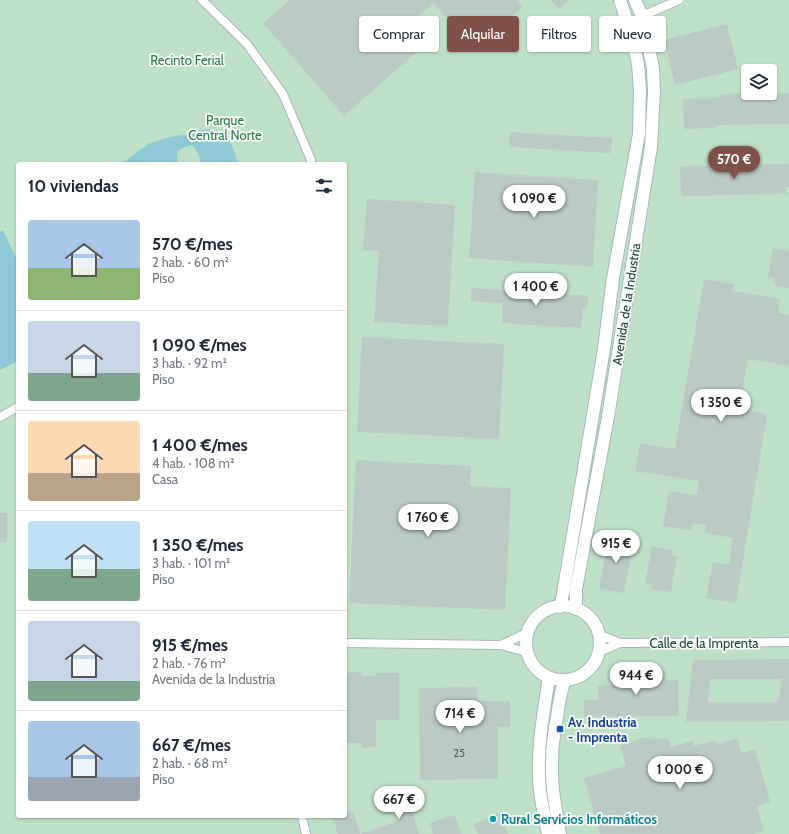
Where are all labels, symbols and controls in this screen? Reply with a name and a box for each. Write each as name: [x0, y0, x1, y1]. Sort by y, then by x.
chip: Comprar: [359, 16, 439, 52]
chip: Alquilar: [447, 16, 519, 52]
chip: Filtros: [527, 16, 591, 52]
chip: Nuevo: [599, 16, 666, 52]
park label: Recinto Ferial: [150, 52, 224, 68]
map controls: [741, 64, 777, 100]
button: layers: [741, 64, 777, 100]
park label: Parque Central Norte: [188, 112, 262, 143]
pin: 570 €: [706, 146, 762, 180]
text: 570 €: [717, 151, 751, 167]
icon: filters: [313, 175, 335, 197]
text: 10 viviendas: [28, 176, 119, 196]
pin: 1 090 €: [497, 185, 571, 219]
text: 1 090 €: [512, 190, 556, 206]
text: 570 €/mes: [152, 234, 233, 254]
icon: home: [60, 236, 108, 284]
street label: Avenida de la Industria: [608, 241, 644, 366]
text: 2 hab. · 60 m²: [152, 254, 229, 270]
text: Piso: [152, 270, 175, 286]
pin: 1 400 €: [499, 273, 573, 307]
text: 1 400 €: [513, 278, 559, 294]
text: 1 090 €/mes: [152, 335, 247, 355]
icon: home: [60, 337, 108, 385]
text: 3 hab. · 92 m²: [152, 355, 227, 371]
text: Piso: [152, 371, 175, 387]
pin: 1 350 €: [684, 389, 758, 423]
text: 1 350 €: [700, 394, 742, 410]
text: 1 400 €/mes: [152, 435, 248, 455]
icon: home: [60, 437, 108, 485]
text: 4 hab. · 108 m²: [152, 455, 234, 471]
text: Casa: [152, 471, 178, 487]
pin: 1 760 €: [391, 504, 465, 538]
text: 1 760 €: [407, 509, 449, 525]
pin: 915 €: [588, 530, 644, 564]
text: 1 350 €/mes: [152, 535, 244, 555]
text: 915 €: [601, 535, 631, 551]
icon: home: [60, 537, 108, 585]
text: 3 hab. · 101 m²: [152, 555, 230, 571]
text: Piso: [152, 571, 175, 587]
text: 915 €/mes: [152, 635, 228, 655]
street label: Calle de la Imprenta: [649, 635, 759, 651]
icon: home: [60, 637, 108, 685]
text: 2 hab. · 76 m²: [152, 655, 226, 671]
pin: 944 €: [608, 662, 664, 696]
text: 944 €: [619, 667, 653, 683]
text: Avenida de la Industria: [152, 671, 275, 687]
pin: 714 €: [432, 700, 488, 734]
text: 714 €: [445, 705, 475, 721]
place label: Av. Industria - Imprenta: [568, 714, 637, 745]
marker: Av. Industria - Imprenta: [555, 724, 565, 734]
text: 667 €/mes: [152, 735, 231, 755]
icon: home: [60, 737, 108, 785]
house number: 25: [453, 746, 465, 760]
text: 2 hab. · 68 m²: [152, 755, 228, 771]
pin: 1 000 €: [643, 756, 717, 790]
text: 1 000 €: [657, 761, 703, 777]
text: Piso: [152, 771, 175, 787]
pin: 667 €: [371, 786, 427, 820]
text: 667 €: [383, 791, 415, 807]
place label: Rural Servicios Informáticos: [501, 811, 657, 827]
marker: Rural Servicios Informáticos: [488, 814, 498, 824]

